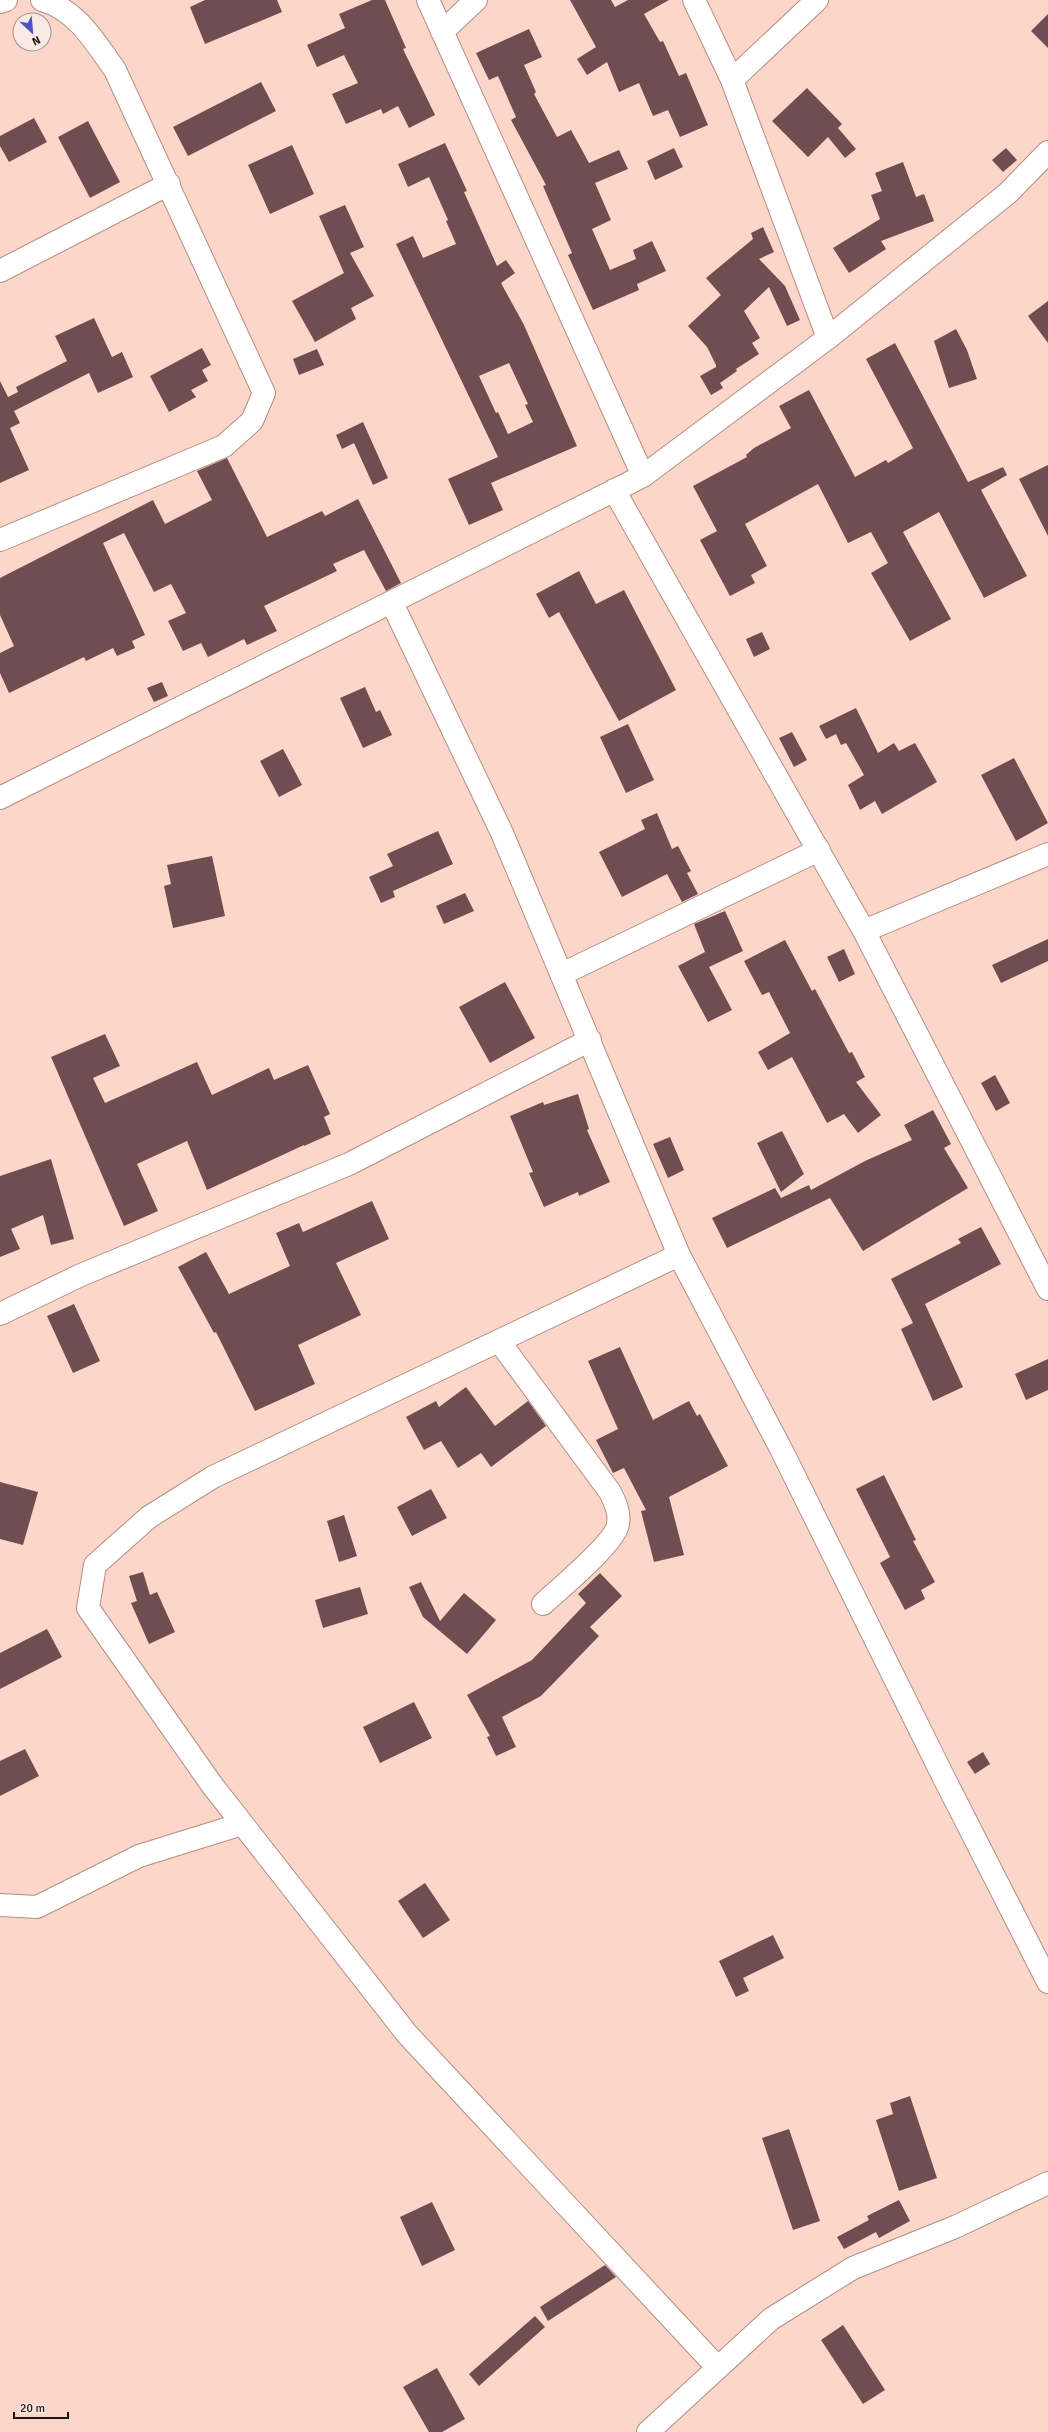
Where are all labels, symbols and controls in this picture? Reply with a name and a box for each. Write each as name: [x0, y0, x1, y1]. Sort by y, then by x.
north arrow: [12, 12, 52, 52]
text: N: [30, 33, 42, 48]
scale bar: [14, 2394, 68, 2420]
text: 20 m: [20, 2401, 45, 2416]

